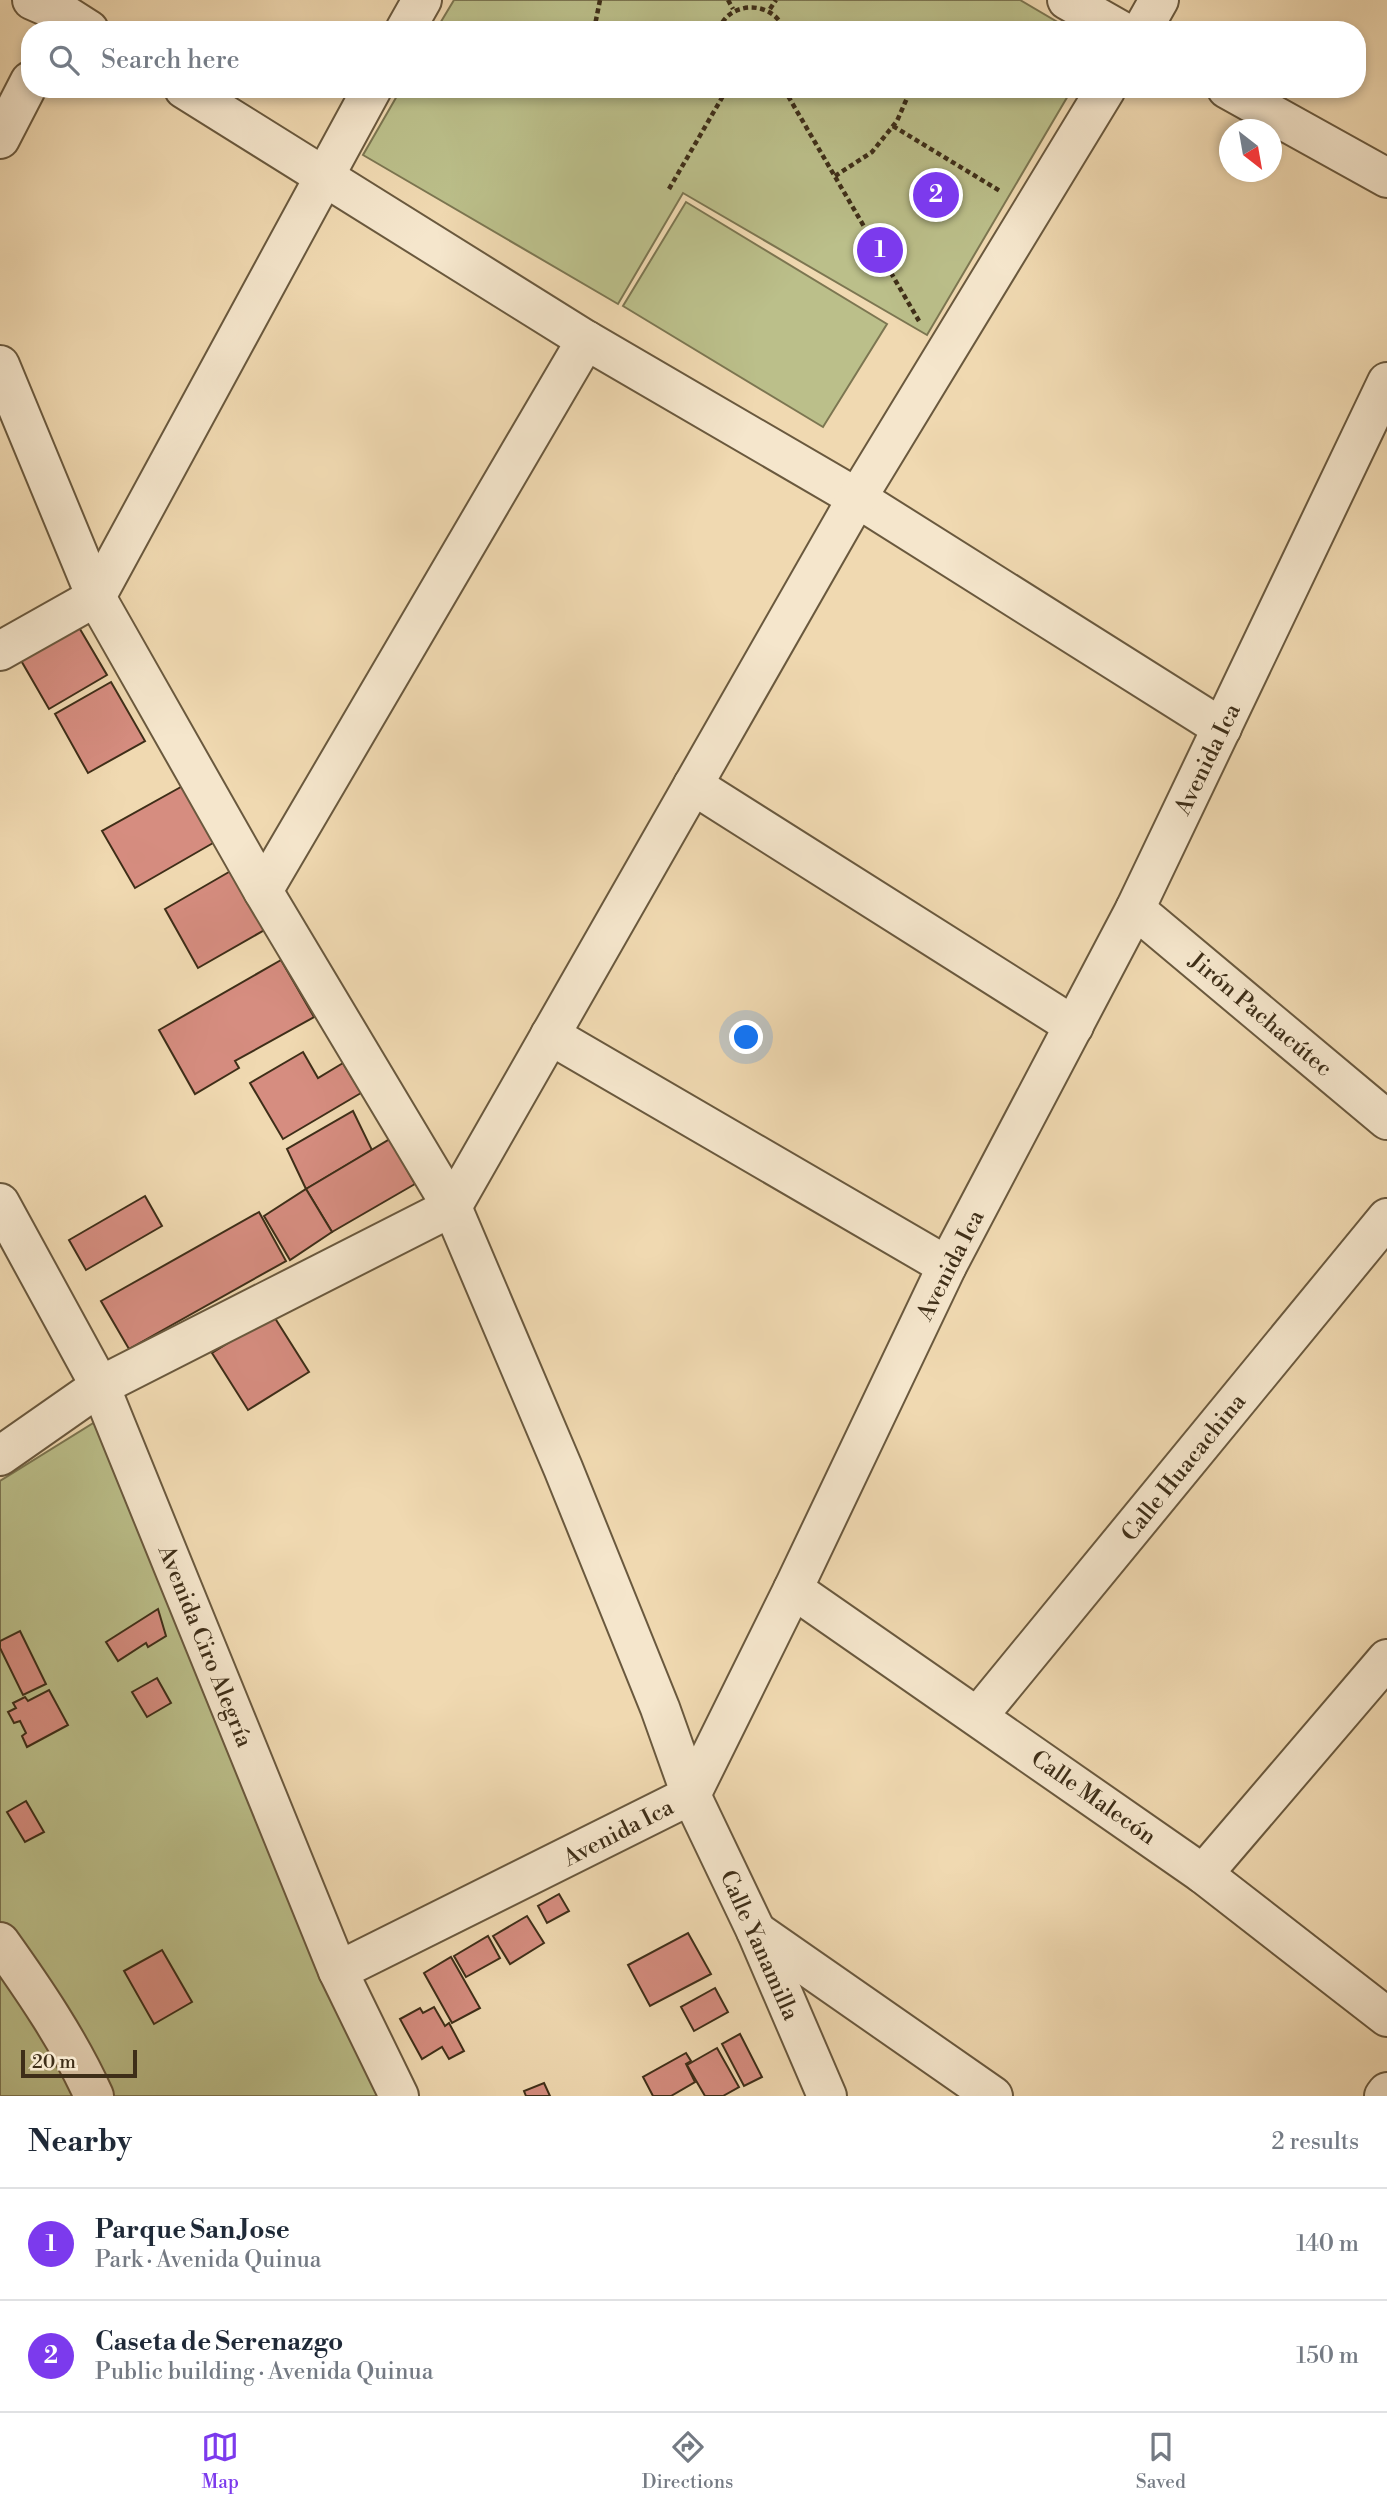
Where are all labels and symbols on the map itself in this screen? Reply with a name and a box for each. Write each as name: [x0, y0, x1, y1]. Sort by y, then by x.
north arrow: [1219, 119, 1282, 182]
pin: 2: [913, 169, 959, 221]
pin: 1: [857, 224, 903, 276]
street label: Avenida Ica: [1169, 699, 1247, 820]
street label: Jirón Pachacútec: [1182, 946, 1338, 1083]
your location: [729, 1020, 763, 1054]
street label: Avenida Ica: [911, 1205, 991, 1326]
street label: Calle Huacachina: [1116, 1388, 1252, 1547]
street label: Avenida Ciro Alegría: [151, 1540, 258, 1752]
street label: Calle Malecón: [1026, 1744, 1162, 1851]
street label: Avenida Ica: [558, 1793, 679, 1873]
street label: Calle Yanamilla: [713, 1866, 805, 2025]
scale bar: [21, 2047, 136, 2079]

